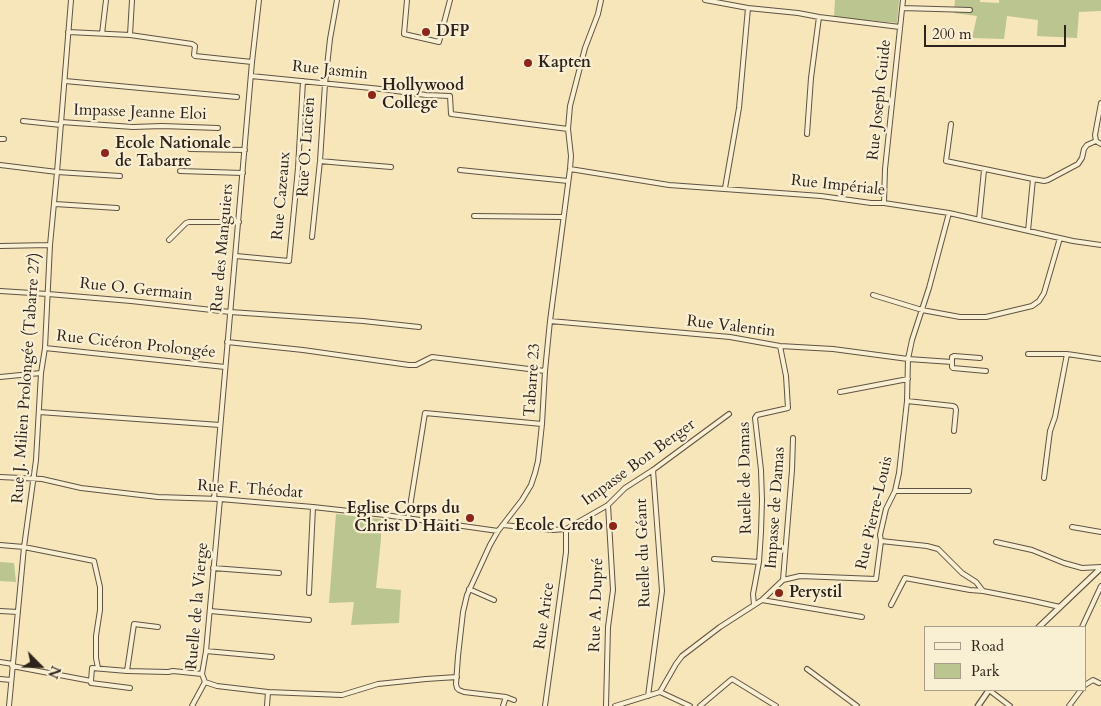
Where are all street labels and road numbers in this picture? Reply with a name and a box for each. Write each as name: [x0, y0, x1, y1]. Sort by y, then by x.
street label: Rue Joseph Guide: [864, 39, 896, 161]
street label: Rue Jasmin: [291, 57, 369, 85]
street label: Rue O. Lucien: [294, 96, 320, 198]
street label: Impasse Jeanne Eloi: [73, 101, 207, 125]
street label: Rue Cazeaux: [269, 151, 295, 241]
street label: Rue Impériale: [790, 171, 886, 201]
street label: Rue des Manguiers: [208, 183, 238, 313]
street label: Rue J. Milien Prolongée (Tabarre 27): [9, 252, 45, 504]
street label: Rue O. Germain: [79, 275, 193, 305]
street label: Rue Valentin: [686, 312, 776, 342]
street label: Rue Cicéron Prolongée: [56, 327, 216, 363]
street label: Tabarre 23: [521, 343, 545, 417]
street label: Impasse Bon Berger: [578, 415, 700, 511]
street label: Ruelle de Damas: [735, 422, 757, 534]
street label: Impasse de Damas: [762, 446, 790, 570]
street label: Rue Pierre-Louis: [853, 454, 897, 572]
street label: Rue F. Théodat: [197, 477, 303, 503]
street label: Ruelle du Géant: [632, 498, 656, 608]
street label: Ruelle de la Vierge: [183, 542, 213, 670]
street label: Rue A. Dupré: [586, 557, 608, 653]
street label: Rue Arice: [531, 581, 559, 651]

